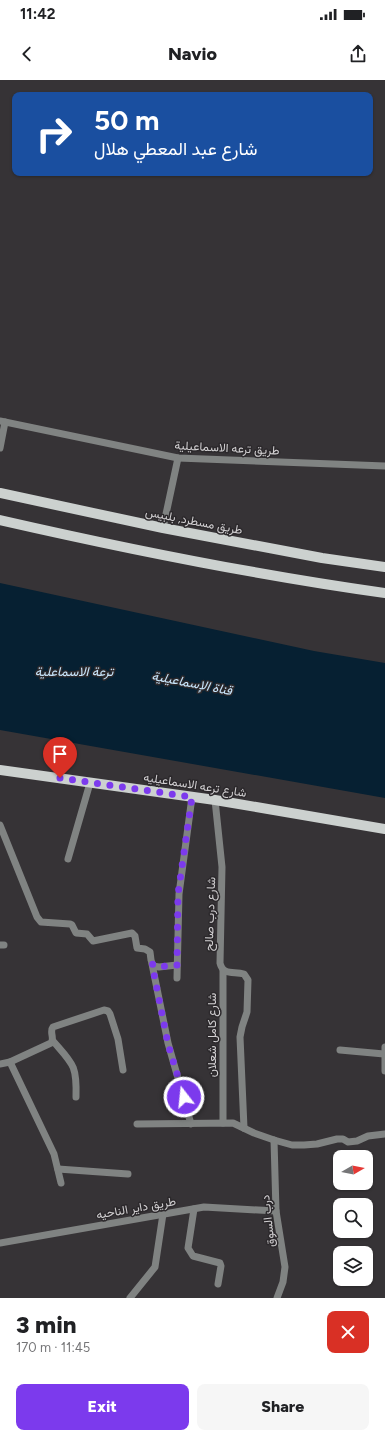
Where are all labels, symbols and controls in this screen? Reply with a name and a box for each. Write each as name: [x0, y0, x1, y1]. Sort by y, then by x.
text: 11:42: [20, 5, 55, 23]
icon: back: [16, 43, 38, 65]
text: Navio: [168, 43, 217, 65]
icon: share: [347, 43, 369, 65]
text: 50 m: [94, 103, 160, 137]
icon: right: [28, 108, 80, 160]
text: شارع عبد المعطي هلال: [94, 138, 257, 160]
street label: طريق ترعه الاسماعيلية: [174, 438, 280, 459]
street label: طريق مسطرد, بلبيس: [144, 505, 244, 538]
water label: ترعة الاسماعلية: [35, 664, 115, 680]
water label: قناة الإسماعيلية: [150, 668, 235, 699]
pin: [43, 737, 77, 778]
icon: arrive: [49, 743, 71, 765]
street label: شارع ترعه الاسماعيليه: [142, 770, 247, 802]
street label: شارع درب صالح: [202, 877, 220, 951]
street label: شارع كامل شعلان: [205, 993, 221, 1077]
position arrow: [163, 1076, 205, 1118]
north arrow: [333, 1150, 373, 1190]
map controls: [333, 1150, 373, 1286]
street label: طريق داير الناحيه: [95, 1194, 177, 1223]
street label: درب السوق: [258, 1194, 279, 1248]
button: search: [333, 1198, 373, 1238]
button: layers: [333, 1246, 373, 1286]
text: 3 min: [16, 1310, 77, 1339]
button: close: [327, 1311, 369, 1353]
text: 170 m · 11:45: [16, 1340, 90, 1355]
button: Exit: [16, 1384, 189, 1430]
button: Share: [197, 1384, 369, 1430]

